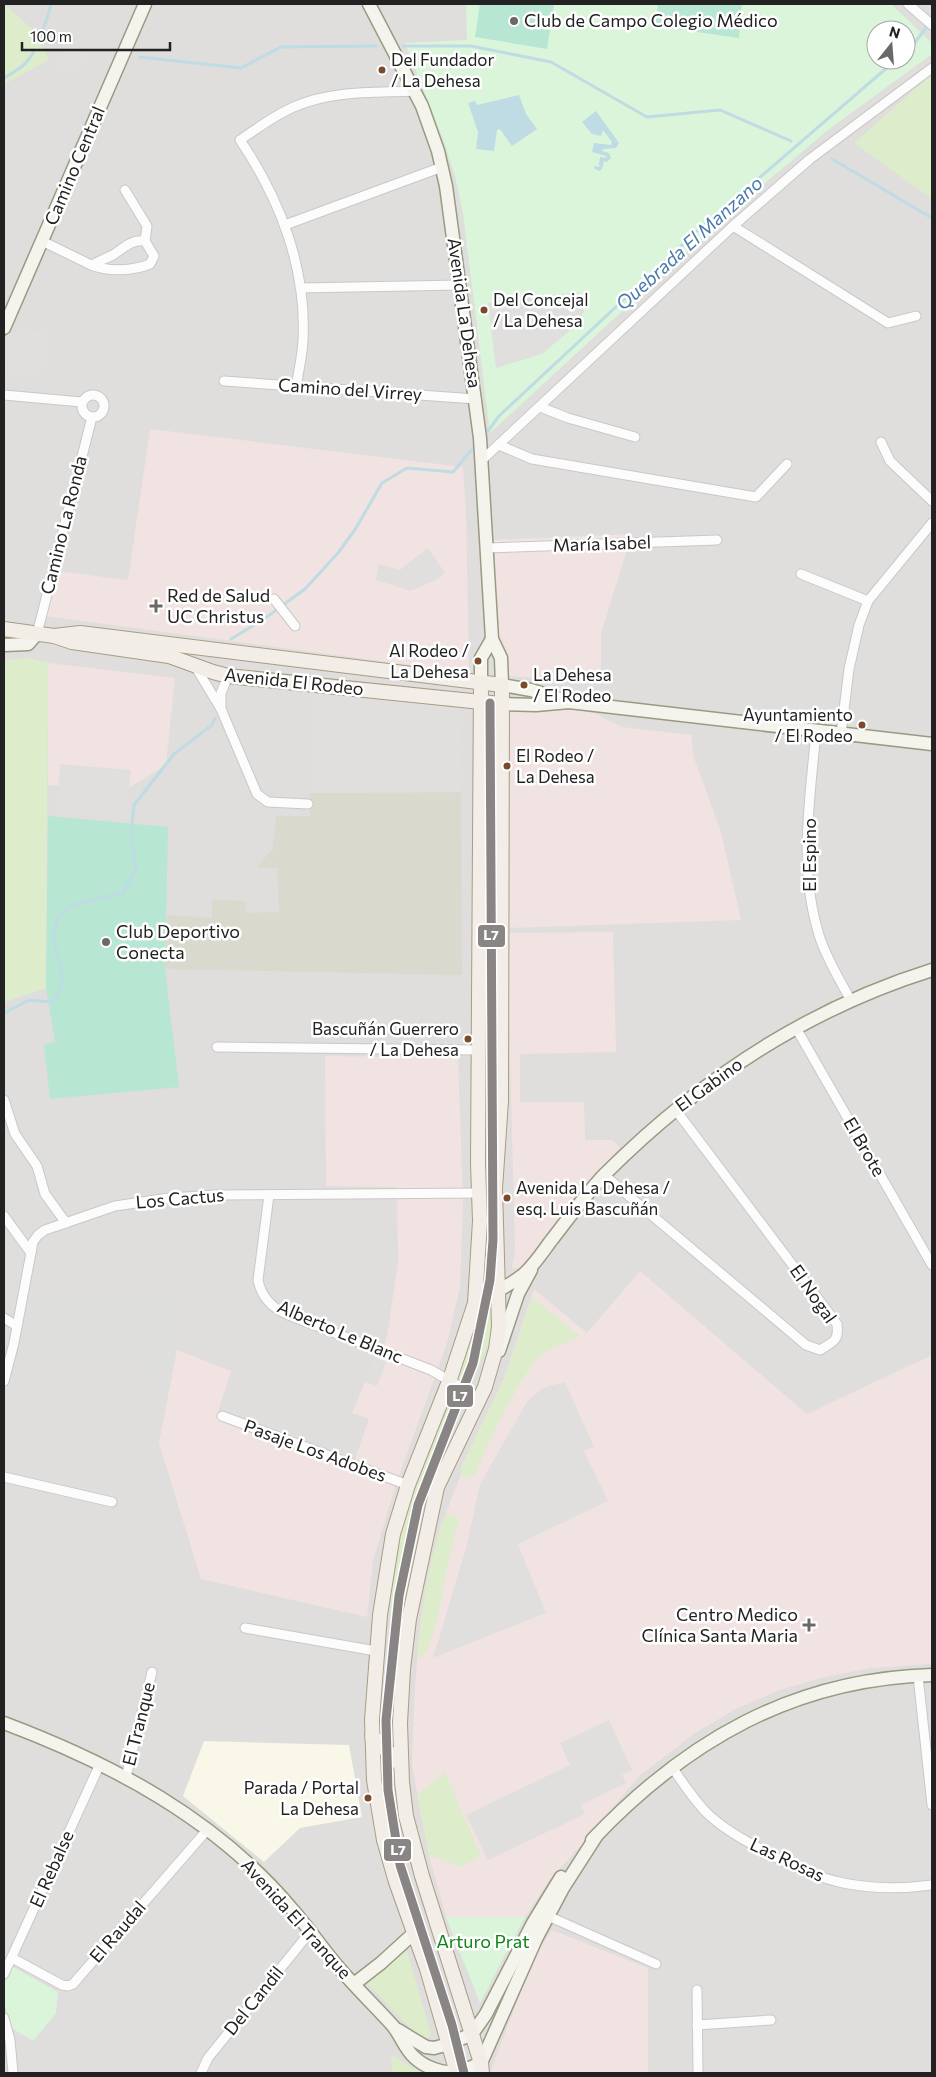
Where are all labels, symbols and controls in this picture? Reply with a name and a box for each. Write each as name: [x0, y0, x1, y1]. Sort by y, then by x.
place label: Club de Campo Colegio Médico: [524, 9, 778, 31]
marker: Club de Campo Colegio Médico: [508, 15, 520, 27]
scale bar: [22, 20, 170, 52]
north arrow: [866, 20, 916, 70]
text: N: [887, 22, 902, 42]
text: 100 m: [30, 27, 72, 45]
place label: Del Fundador / La Dehesa: [391, 49, 494, 91]
marker: Del Fundador / La Dehesa: [377, 65, 387, 75]
street label: Camino Central: [39, 103, 109, 228]
water label: Quebrada El Manzano: [611, 171, 767, 315]
street label: Avenida La Dehesa: [444, 236, 486, 389]
place label: Del Concejal / La Dehesa: [493, 289, 589, 331]
marker: Del Concejal / La Dehesa: [479, 305, 489, 315]
street label: Camino del Virrey: [277, 373, 423, 405]
street label: Camino La Ronda: [35, 453, 91, 596]
street label: María Isabel: [552, 530, 652, 556]
place label: Red de Salud UC Christus: [167, 584, 270, 627]
marker: Red de Salud UC Christus: [149, 599, 163, 613]
place label: Al Rodeo / La Dehesa: [389, 640, 469, 682]
marker: Al Rodeo / La Dehesa: [473, 656, 483, 666]
street label: Avenida El Rodeo: [223, 663, 365, 699]
place label: La Dehesa / El Rodeo: [533, 664, 612, 706]
marker: La Dehesa / El Rodeo: [519, 680, 529, 690]
place label: Ayuntamiento / El Rodeo: [743, 704, 853, 746]
marker: Ayuntamiento / El Rodeo: [857, 720, 867, 730]
place label: El Rodeo / La Dehesa: [516, 745, 595, 787]
marker: El Rodeo / La Dehesa: [502, 761, 512, 771]
street label: El Espino: [798, 818, 820, 892]
place label: Club Deportivo Conecta: [116, 920, 240, 963]
line badge: L7: [477, 924, 506, 948]
text: L7: [483, 926, 499, 943]
marker: Club Deportivo Conecta: [100, 936, 112, 948]
place label: Bascuñán Guerrero / La Dehesa: [312, 1018, 459, 1060]
marker: Bascuñán Guerrero / La Dehesa: [463, 1034, 473, 1044]
street label: El Gabino: [671, 1052, 746, 1116]
street label: El Brote: [839, 1113, 891, 1180]
place label: Avenida La Dehesa / esq. Luis Bascuñán: [516, 1177, 671, 1219]
street label: Los Cactus: [135, 1183, 225, 1213]
marker: Avenida La Dehesa / esq. Luis Bascuñán: [502, 1193, 512, 1203]
street label: El Nogal: [786, 1260, 842, 1327]
street label: Alberto Le Blanc: [274, 1295, 406, 1367]
line badge: L7: [446, 1384, 474, 1408]
text: L7: [452, 1387, 468, 1404]
street label: Pasaje Los Adobes: [241, 1414, 390, 1486]
place label: Centro Medico Clínica Santa Maria: [642, 1603, 798, 1646]
marker: Centro Medico Clínica Santa Maria: [802, 1618, 816, 1632]
street label: El Tranque: [117, 1680, 159, 1768]
place label: Parada / Portal La Dehesa: [244, 1777, 359, 1819]
marker: Parada / Portal La Dehesa: [363, 1793, 373, 1803]
street label: El Rebalse: [24, 1827, 78, 1911]
street label: Las Rosas: [747, 1832, 828, 1886]
line badge: L7: [383, 1838, 412, 1862]
text: L7: [390, 1841, 406, 1858]
street label: Avenida El Tranque: [237, 1854, 356, 1983]
street label: El Raudal: [84, 1896, 150, 1967]
park label: Arturo Prat: [436, 1930, 530, 1952]
street label: Del Candil: [219, 1961, 288, 2039]

